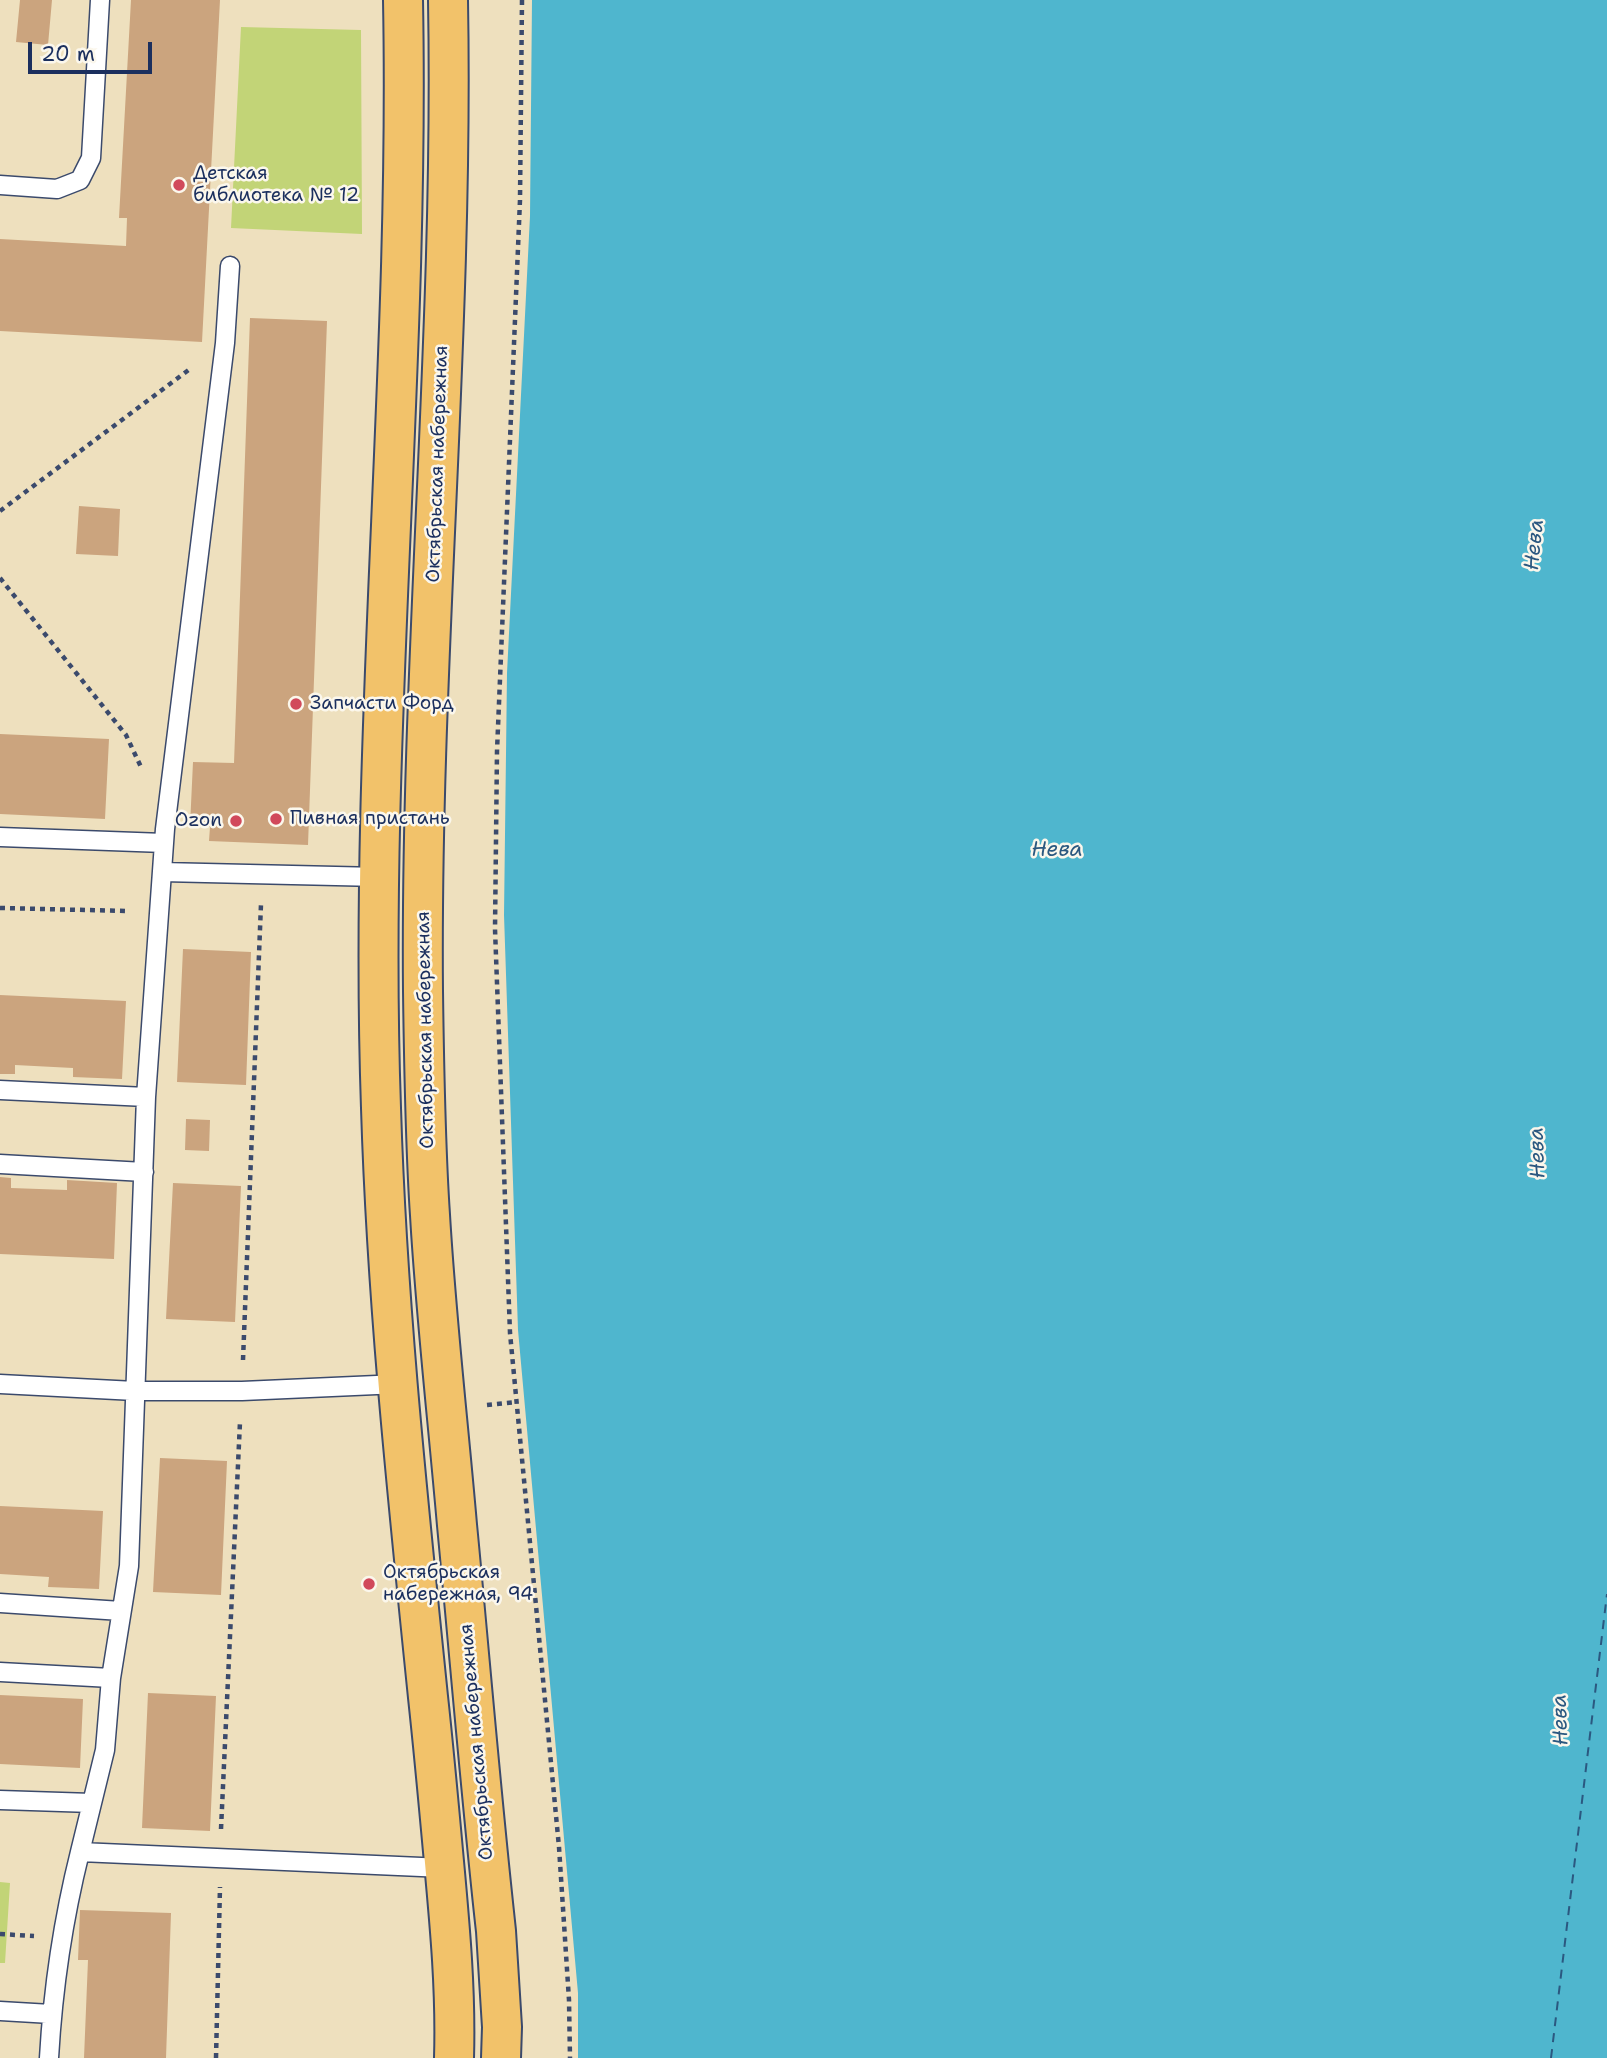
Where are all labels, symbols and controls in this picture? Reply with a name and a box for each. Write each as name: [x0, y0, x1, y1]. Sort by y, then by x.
scale bar: [32, 28, 156, 72]
text: 20 m: [41, 40, 95, 68]
place label: Детская библиотека № 12: [193, 163, 359, 207]
marker: Детская библиотека № 12: [171, 177, 187, 193]
street label: Октябрьская набережная: [422, 345, 454, 583]
water label: Нева: [1520, 518, 1550, 572]
place label: Запчасти Форд: [310, 693, 454, 715]
marker: Запчасти Форд: [288, 696, 304, 712]
place label: Пивная пристань: [290, 808, 450, 830]
place label: Ozon: [175, 810, 222, 832]
marker: Пивная пристань: [268, 811, 284, 827]
marker: Ozon: [228, 813, 244, 829]
water label: Нева: [1031, 838, 1083, 864]
street label: Октябрьская набережная: [413, 911, 439, 1149]
water label: Нева: [1525, 1127, 1551, 1179]
place label: Октябрьская набережная, 94: [383, 1562, 533, 1606]
marker: Октябрьская набережная, 94: [361, 1576, 377, 1592]
street label: Октябрьская набережная: [455, 1623, 499, 1861]
water label: Нева: [1548, 1694, 1574, 1746]

